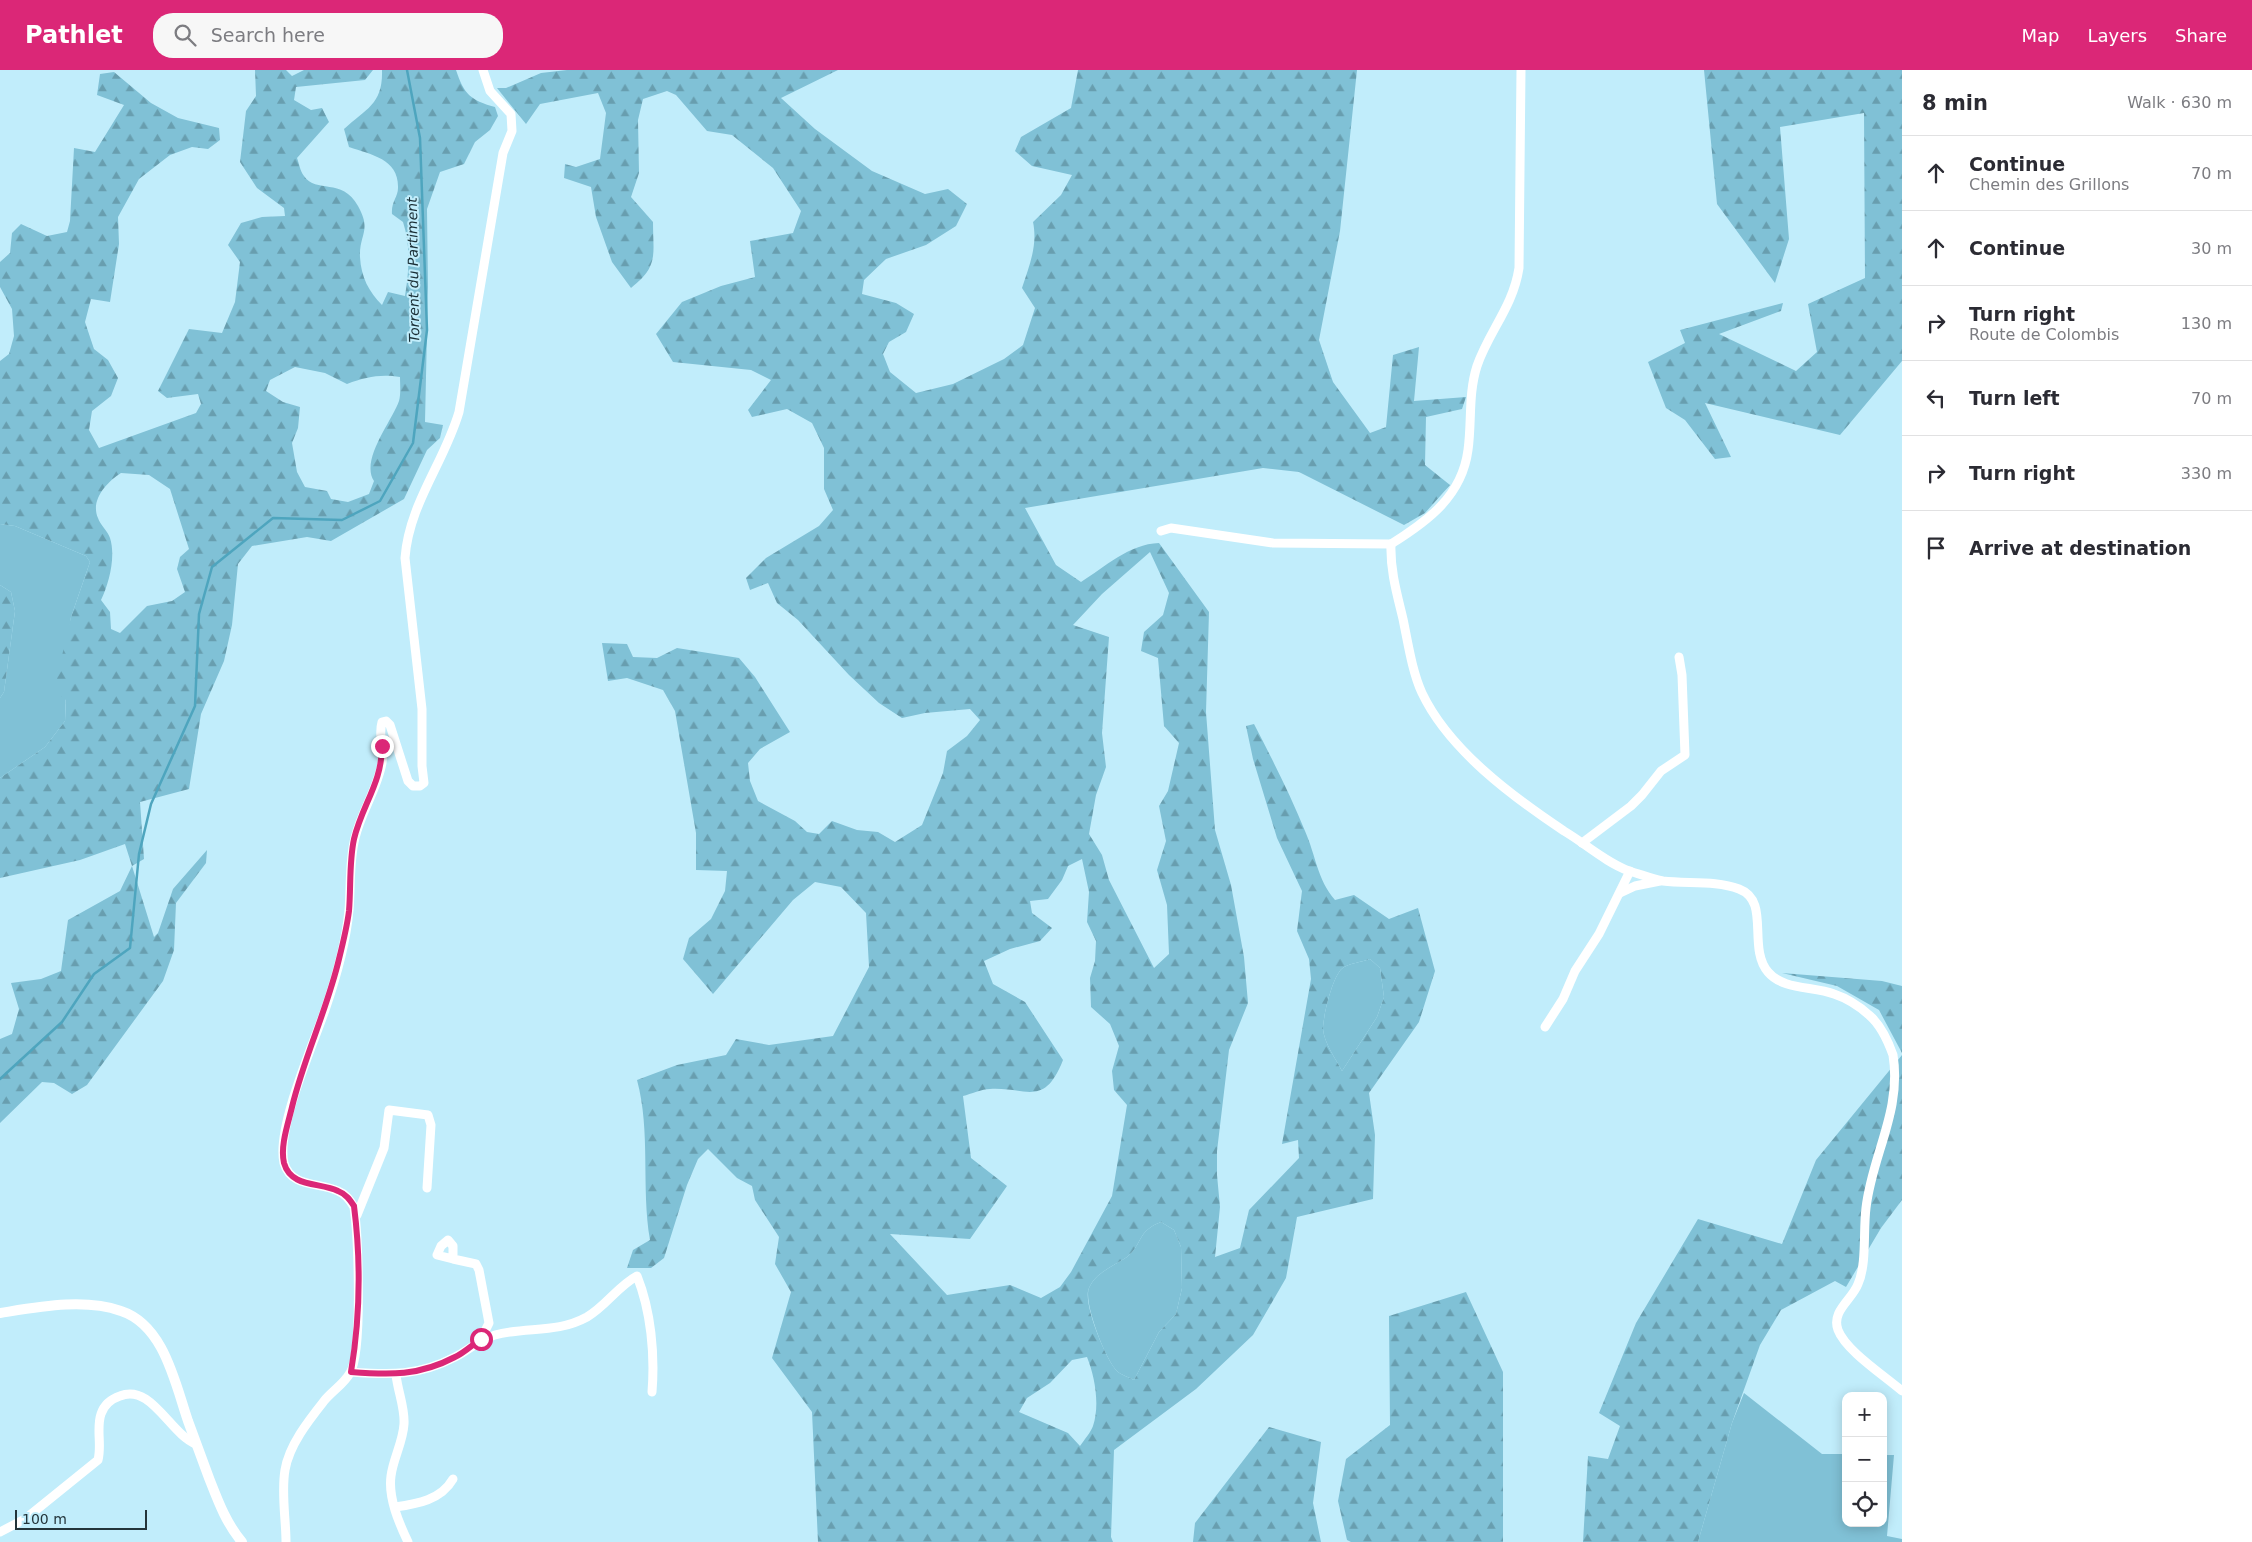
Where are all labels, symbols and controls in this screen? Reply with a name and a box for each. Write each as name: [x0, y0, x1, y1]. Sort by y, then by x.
search box: [153, 13, 503, 58]
text: Pathlet: [25, 21, 123, 49]
icon: search: [171, 21, 199, 49]
text: Search here: [211, 24, 325, 46]
text: Map: [2021, 25, 2059, 46]
text: Layers: [2087, 25, 2147, 46]
text: Share: [2175, 25, 2227, 46]
text: 8 min: [1922, 91, 1988, 115]
text: Walk · 630 m: [2127, 93, 2232, 112]
text: Continue: [1969, 153, 2065, 175]
icon: ahead: [1922, 159, 1950, 187]
text: 70 m: [2191, 164, 2232, 183]
text: Chemin des Grillons: [1969, 175, 2129, 194]
water label: Torrent du Partiment: [404, 197, 422, 343]
icon: ahead: [1922, 234, 1950, 262]
text: Continue: [1969, 237, 2065, 259]
text: 30 m: [2191, 239, 2232, 258]
text: Turn right: [1969, 303, 2075, 325]
icon: right: [1922, 309, 1950, 337]
text: 130 m: [2181, 314, 2232, 333]
text: Route de Colombis: [1969, 325, 2119, 344]
icon: left: [1922, 384, 1950, 412]
text: Turn left: [1969, 387, 2060, 409]
text: 70 m: [2191, 389, 2232, 408]
icon: right: [1922, 459, 1950, 487]
text: Turn right: [1969, 462, 2075, 484]
text: 330 m: [2181, 464, 2232, 483]
icon: arrive: [1922, 534, 1950, 562]
text: Arrive at destination: [1969, 537, 2191, 559]
route end: [371, 735, 394, 758]
route start: [470, 1328, 493, 1351]
map controls: [1842, 1392, 1887, 1527]
button: +: [1842, 1392, 1887, 1437]
button: −: [1842, 1437, 1887, 1482]
button: locate: [1842, 1482, 1887, 1527]
scale bar: [15, 1507, 148, 1530]
text: 100 m: [22, 1511, 67, 1527]

